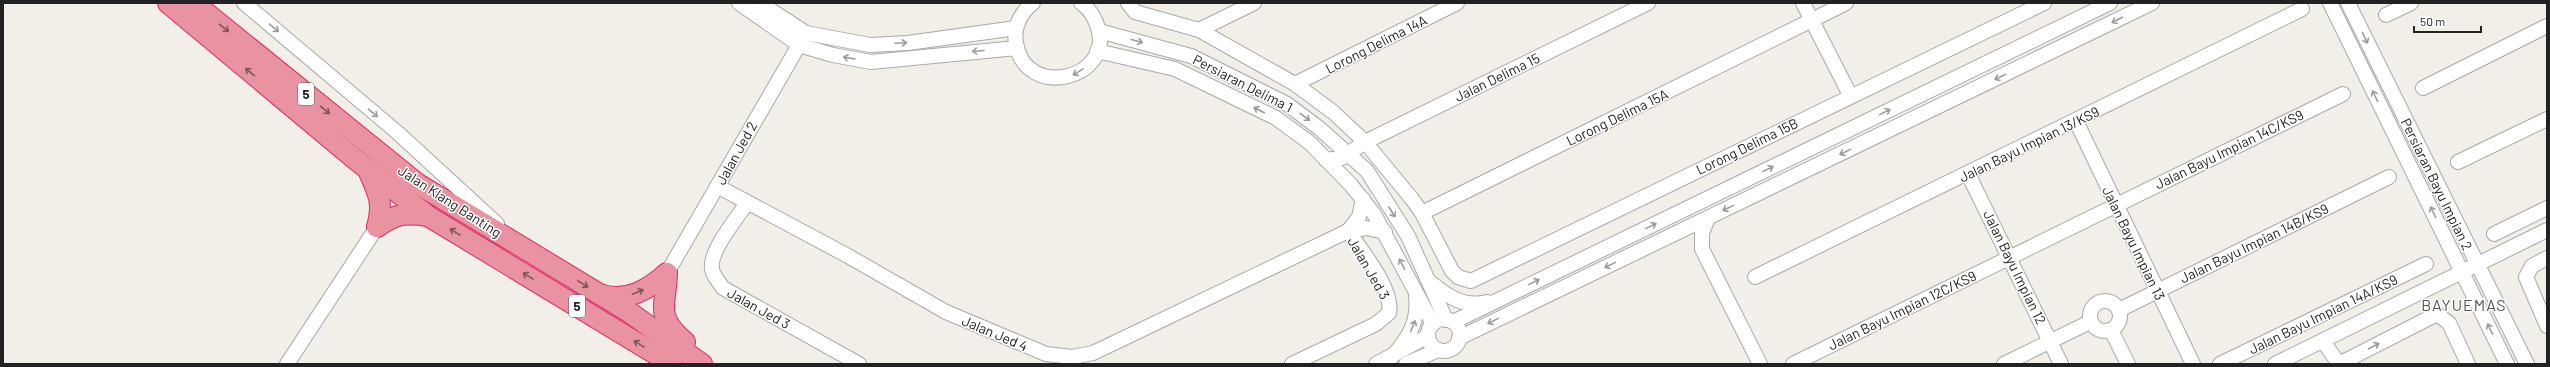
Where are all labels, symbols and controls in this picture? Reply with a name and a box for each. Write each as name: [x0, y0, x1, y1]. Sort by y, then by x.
scale bar: [2414, 8, 2481, 34]
street label: Lorong Delima 14A: [1322, 11, 1430, 77]
text: 50 m: [2420, 14, 2445, 28]
one-way arrow: [2112, 17, 2124, 25]
one-way arrow: [219, 23, 229, 32]
one-way arrow: [269, 23, 280, 32]
one-way arrow: [2362, 32, 2369, 44]
one-way arrow: [1130, 38, 1143, 45]
one-way arrow: [894, 40, 907, 47]
one-way arrow: [972, 48, 985, 55]
street label: Jalan Delima 15: [1452, 49, 1542, 105]
street label: Persiaran Delima 1: [1190, 50, 1296, 116]
one-way arrow: [843, 53, 856, 61]
one-way arrow: [245, 67, 256, 76]
one-way arrow: [1073, 68, 1084, 76]
one-way arrow: [1995, 74, 2007, 81]
road number: 5: [298, 83, 314, 105]
street label: Lorong Delima 15A: [1563, 85, 1671, 149]
one-way arrow: [2371, 90, 2378, 102]
street label: Jalan Bayu Impian 13/KS9: [1956, 103, 2102, 185]
one-way arrow: [319, 105, 330, 114]
one-way arrow: [1253, 106, 1265, 113]
street label: Jalan Bayu Impian 14C/KS9: [2152, 106, 2306, 192]
one-way arrow: [367, 108, 378, 117]
one-way arrow: [1878, 108, 1890, 115]
one-way arrow: [1299, 113, 1310, 121]
street label: Lorong Delima 15B: [1693, 114, 1801, 178]
street label: Persiaran Bayu Impian 2: [2398, 115, 2476, 253]
street label: Jalan Jed 2: [712, 119, 760, 187]
one-way arrow: [1840, 149, 1852, 156]
street label: Jalan Klang Banting: [395, 161, 505, 241]
one-way arrow: [1761, 165, 1773, 172]
street label: Jalan Bayu Impian 13: [2099, 183, 2169, 303]
street label: Jalan Bayu Impian 14B/KS9: [2177, 200, 2331, 286]
one-way arrow: [1722, 205, 1734, 212]
one-way arrow: [1388, 206, 1396, 217]
street label: Jalan Bayu Impian 12: [1980, 207, 2050, 327]
one-way arrow: [2429, 207, 2436, 219]
one-way arrow: [1644, 222, 1656, 229]
one-way arrow: [449, 227, 461, 235]
street label: Jalan Jed 3: [1344, 234, 1394, 302]
one-way arrow: [1398, 258, 1405, 270]
one-way arrow: [1604, 262, 1616, 269]
street label: Jalan Bayu Impian 12C/KS9: [1825, 267, 1979, 353]
street label: Jalan Bayu Impian 14A/KS9: [2246, 271, 2400, 357]
one-way arrow: [522, 272, 534, 280]
one-way arrow: [1527, 278, 1539, 285]
one-way arrow: [577, 280, 589, 288]
street label: Jalan Jed 3: [725, 284, 793, 332]
one-way arrow: [631, 288, 643, 296]
road number: 5: [569, 295, 585, 317]
district label: BAYUEMAS: [2421, 295, 2507, 314]
street label: Jalan Jed 4: [960, 312, 1030, 354]
one-way arrow: [1487, 318, 1499, 325]
one-way arrow: [1410, 321, 1417, 333]
one-way arrow: [2486, 323, 2493, 335]
one-way arrow: [633, 339, 645, 347]
one-way arrow: [2367, 342, 2379, 349]

